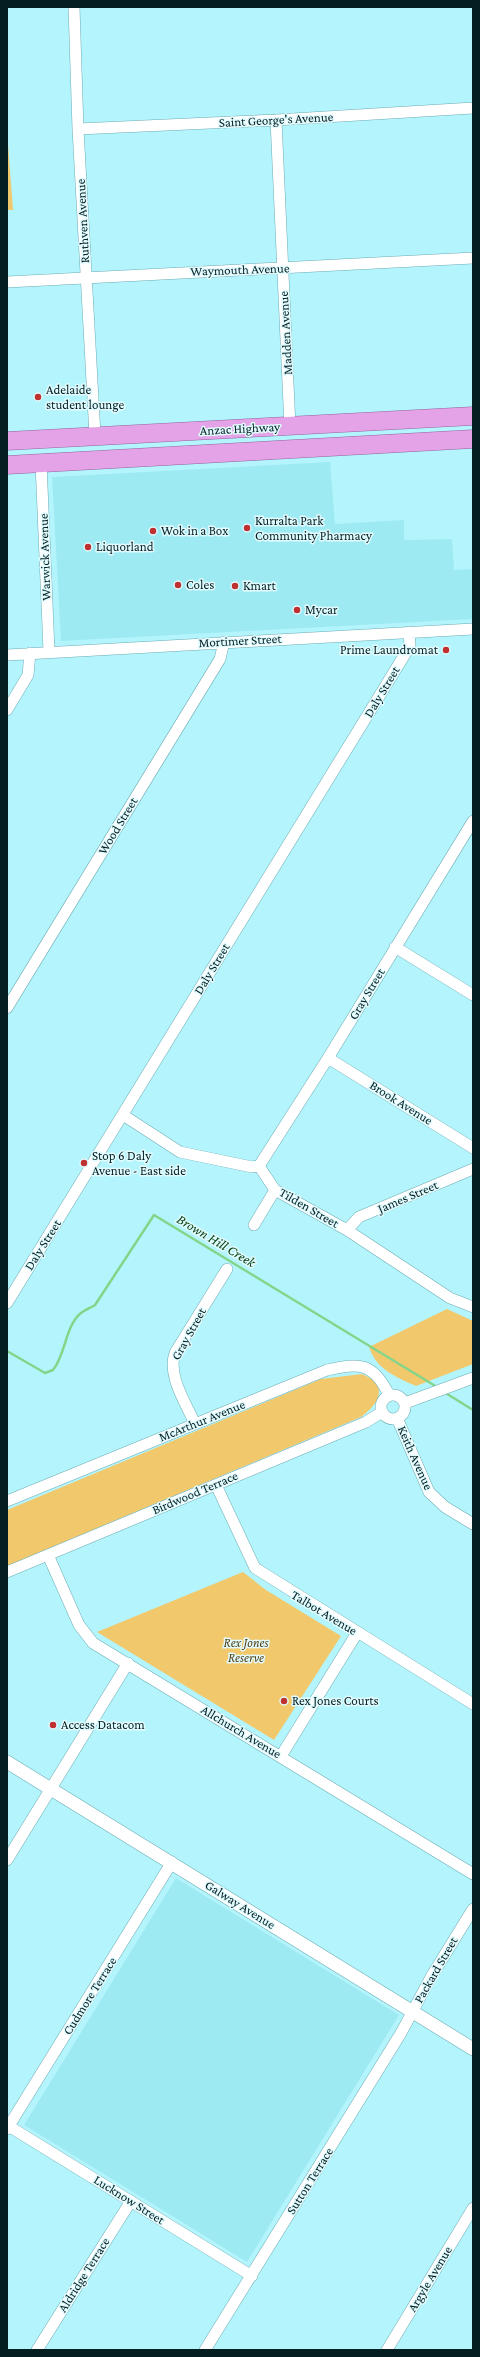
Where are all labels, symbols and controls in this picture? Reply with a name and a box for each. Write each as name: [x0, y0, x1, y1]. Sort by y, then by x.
street label: Saint George's Avenue: [218, 109, 334, 131]
street label: Ruthven Avenue: [73, 178, 93, 264]
street label: Waymouth Avenue: [190, 260, 290, 280]
street label: Madden Avenue: [276, 291, 296, 375]
place label: Adelaide student lounge: [46, 382, 124, 413]
marker: Adelaide student lounge: [33, 392, 43, 402]
street label: Anzac Highway: [199, 419, 281, 439]
street label: Warwick Avenue: [36, 513, 54, 601]
place label: Kurralta Park Community Pharmacy: [255, 513, 372, 544]
place label: Wok in a Box: [161, 523, 228, 539]
marker: Kurralta Park Community Pharmacy: [242, 523, 252, 533]
marker: Wok in a Box: [148, 526, 158, 536]
place label: Liquorland: [96, 539, 154, 555]
marker: Liquorland: [83, 542, 93, 552]
place label: Coles: [186, 577, 214, 593]
place label: Kmart: [243, 578, 276, 594]
marker: Coles: [173, 580, 183, 590]
marker: Kmart: [230, 581, 240, 591]
place label: Mycar: [305, 602, 338, 618]
marker: Mycar: [292, 605, 302, 615]
street label: Mortimer Street: [198, 631, 282, 651]
place label: Prime Laundromat: [340, 642, 438, 658]
marker: Prime Laundromat: [441, 645, 451, 655]
street label: Daly Street: [361, 664, 403, 720]
street label: Wood Street: [95, 795, 141, 857]
street label: Daly Street: [191, 941, 233, 997]
street label: Gray Street: [346, 965, 388, 1023]
street label: Brook Avenue: [367, 1077, 435, 1129]
place label: Stop 6 Daly Avenue - East side: [92, 1148, 186, 1179]
marker: Stop 6 Daly Avenue - East side: [79, 1158, 89, 1168]
street label: James Street: [375, 1177, 441, 1217]
street label: Tilden Street: [276, 1185, 342, 1231]
water label: Brown Hill Creek: [174, 1211, 258, 1271]
street label: Daly Street: [21, 1217, 65, 1273]
street label: Gray Street: [168, 1305, 210, 1363]
street label: McArthur Avenue: [157, 1397, 247, 1445]
street label: Keith Avenue: [394, 1424, 436, 1492]
street label: Birdwood Terrace: [150, 1468, 240, 1518]
street label: Talbot Avenue: [288, 1587, 360, 1639]
park label: Rex Jones Reserve: [224, 1635, 268, 1666]
place label: Rex Jones Courts: [292, 1693, 379, 1709]
marker: Rex Jones Courts: [279, 1696, 289, 1706]
street label: Allchurch Avenue: [198, 1702, 284, 1762]
place label: Access Datacom: [61, 1717, 145, 1733]
marker: Access Datacom: [48, 1720, 58, 1730]
street label: Galway Avenue: [202, 1877, 278, 1933]
street label: Packard Street: [411, 1934, 461, 2006]
street label: Cudmore Terrace: [60, 1954, 120, 2038]
street label: Sutton Terrace: [283, 2145, 337, 2217]
street label: Lucknow Street: [91, 2172, 167, 2228]
street label: Aldridge Terrace: [55, 2235, 113, 2315]
street label: Argyle Avenue: [404, 2243, 456, 2315]

